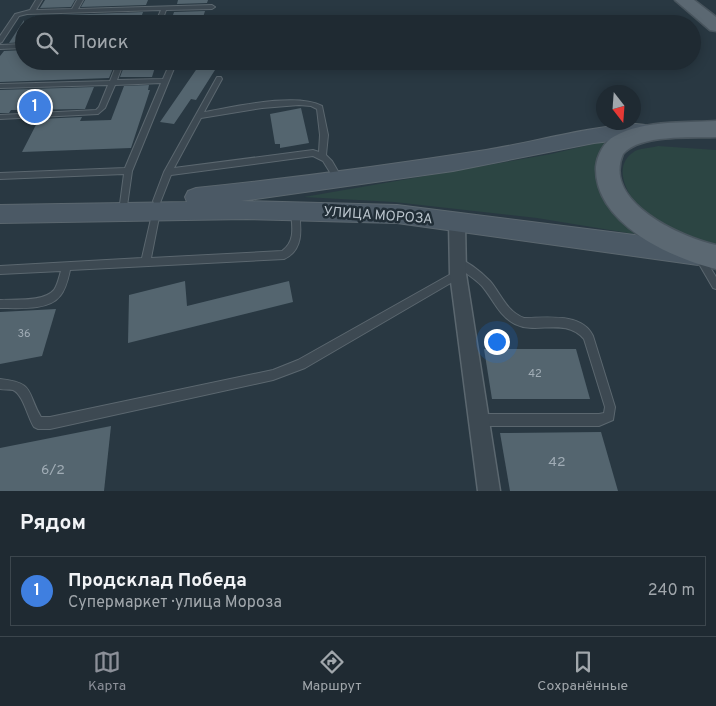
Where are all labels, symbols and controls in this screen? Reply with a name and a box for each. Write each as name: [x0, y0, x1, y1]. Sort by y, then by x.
search box: [15, 15, 701, 70]
icon: search: [33, 29, 61, 57]
text: Поиск: [73, 31, 129, 55]
north arrow: [596, 85, 641, 130]
pin: 1: [19, 88, 51, 126]
street label: УЛИЦА МОРОЗА: [323, 204, 433, 228]
house number: 36: [17, 327, 31, 341]
your location: [484, 329, 510, 355]
house number: 42: [528, 367, 542, 381]
house number: 42: [548, 454, 566, 471]
house number: 6/2: [41, 462, 65, 479]
text: Рядом: [20, 510, 86, 537]
text: Продсклад Победа: [68, 569, 247, 593]
text: 1: [34, 581, 40, 601]
text: 240 m: [648, 581, 695, 601]
text: Супермаркет · улица Мороза: [68, 593, 282, 613]
tab: Карта: [88, 648, 126, 695]
tab: Маршрут: [302, 648, 362, 695]
tab: Сохранённые: [537, 648, 628, 695]

